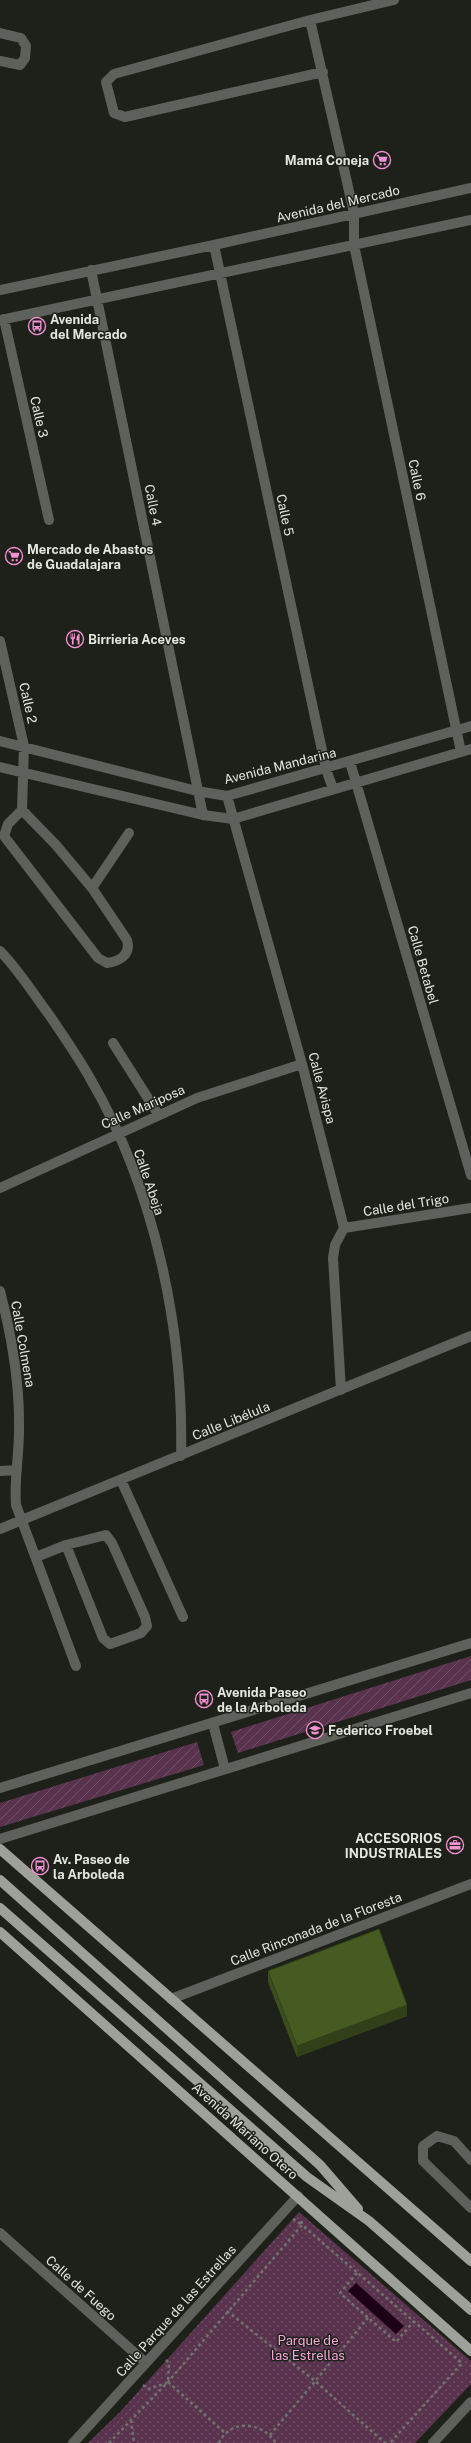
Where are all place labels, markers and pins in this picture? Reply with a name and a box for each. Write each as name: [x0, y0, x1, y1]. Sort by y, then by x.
supermarket icon: Mamá Coneja: [372, 150, 392, 170]
place label: Mamá Coneja: [285, 153, 369, 168]
place label: Avenida del Mercado: [50, 312, 127, 342]
bus stop icon: Avenida del Mercado: [27, 316, 47, 336]
place label: Mercado de Abastos de Guadalajara: [27, 542, 154, 572]
supermarket icon: Mercado de Abastos de Guadalajara: [4, 546, 24, 566]
restaurant icon: Birrieria Aceves: [65, 629, 85, 649]
place label: Birrieria Aceves: [88, 632, 186, 647]
place label: Avenida Paseo de la Arboleda: [217, 1685, 307, 1715]
bus stop icon: Avenida Paseo de la Arboleda: [194, 1689, 214, 1709]
school or university icon: Federico Froebel: [305, 1720, 325, 1740]
place label: Federico Froebel: [328, 1723, 433, 1738]
place label: ACCESORIOS INDUSTRIALES: [345, 1831, 442, 1861]
office icon: ACCESORIOS INDUSTRIALES: [445, 1835, 465, 1855]
place label: Av. Paseo de la Arboleda: [53, 1852, 130, 1882]
bus stop icon: Av. Paseo de la Arboleda: [30, 1856, 50, 1876]

